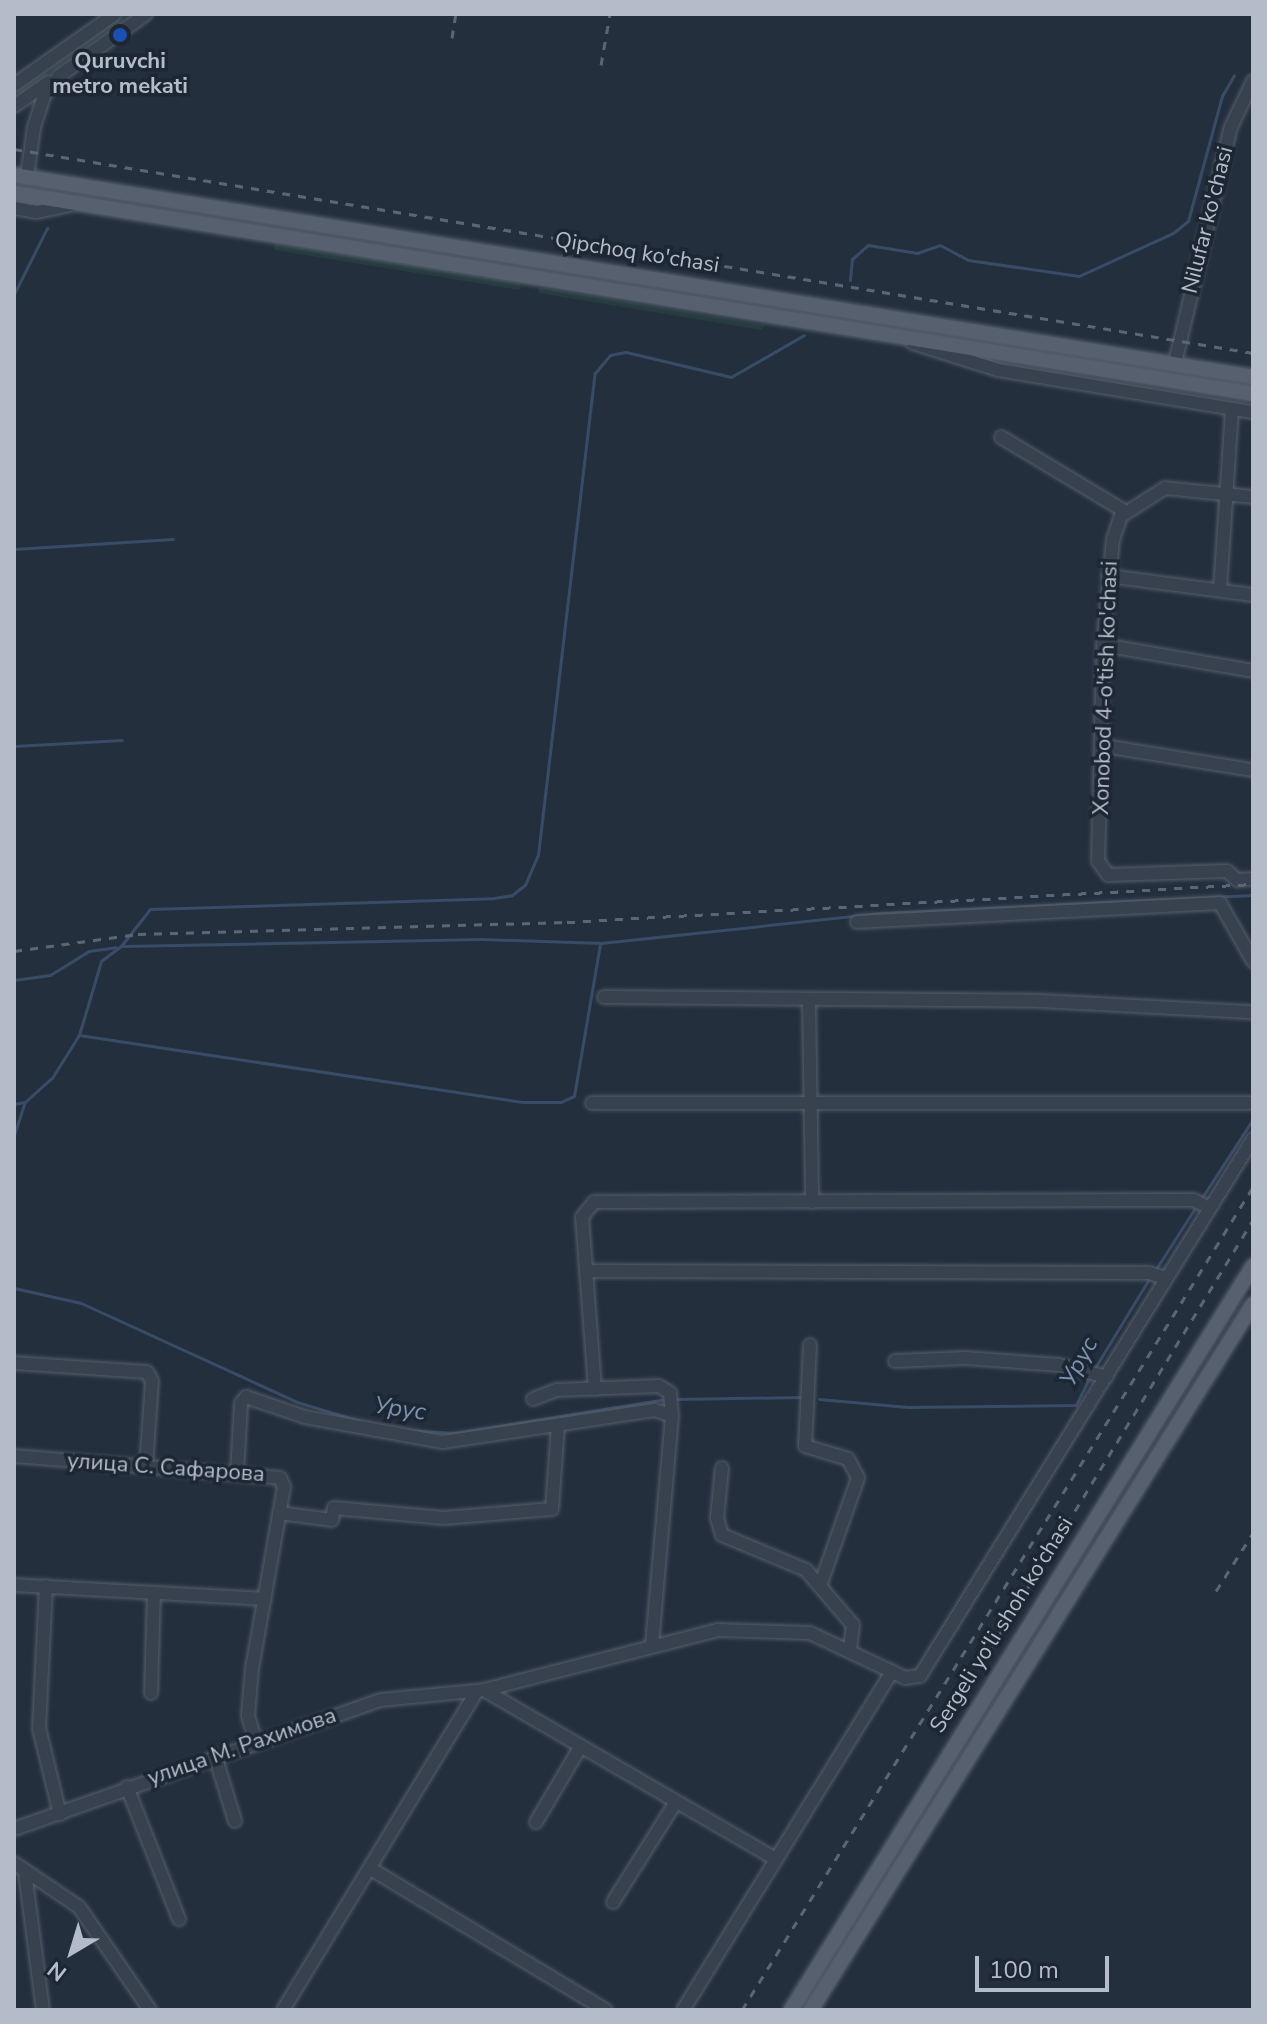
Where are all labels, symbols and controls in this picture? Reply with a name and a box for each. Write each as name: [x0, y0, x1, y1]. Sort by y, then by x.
marker: Quruvchi metro mekati: [111, 26, 129, 44]
place label: Quruvchi metro mekati: [52, 48, 188, 100]
street label: Nilufar ko'chasi: [1177, 144, 1239, 296]
street label: Qipchoq ko'chasi: [553, 227, 721, 279]
street label: Xonobod 4-o'tish ko'chasi: [1088, 561, 1124, 815]
water label: Урус: [1054, 1332, 1104, 1392]
water label: Урус: [372, 1391, 428, 1427]
street label: улица С. Сафарова: [66, 1448, 266, 1488]
street label: Sergeli yo‘li shoh ko‘chasi: [925, 1512, 1079, 1738]
street label: улица М. Рахимова: [144, 1702, 340, 1792]
north arrow: [32, 1912, 112, 1992]
scale bar: [979, 1940, 1113, 1990]
text: N: [42, 1954, 73, 1988]
text: 100 m: [989, 1954, 1059, 1986]

